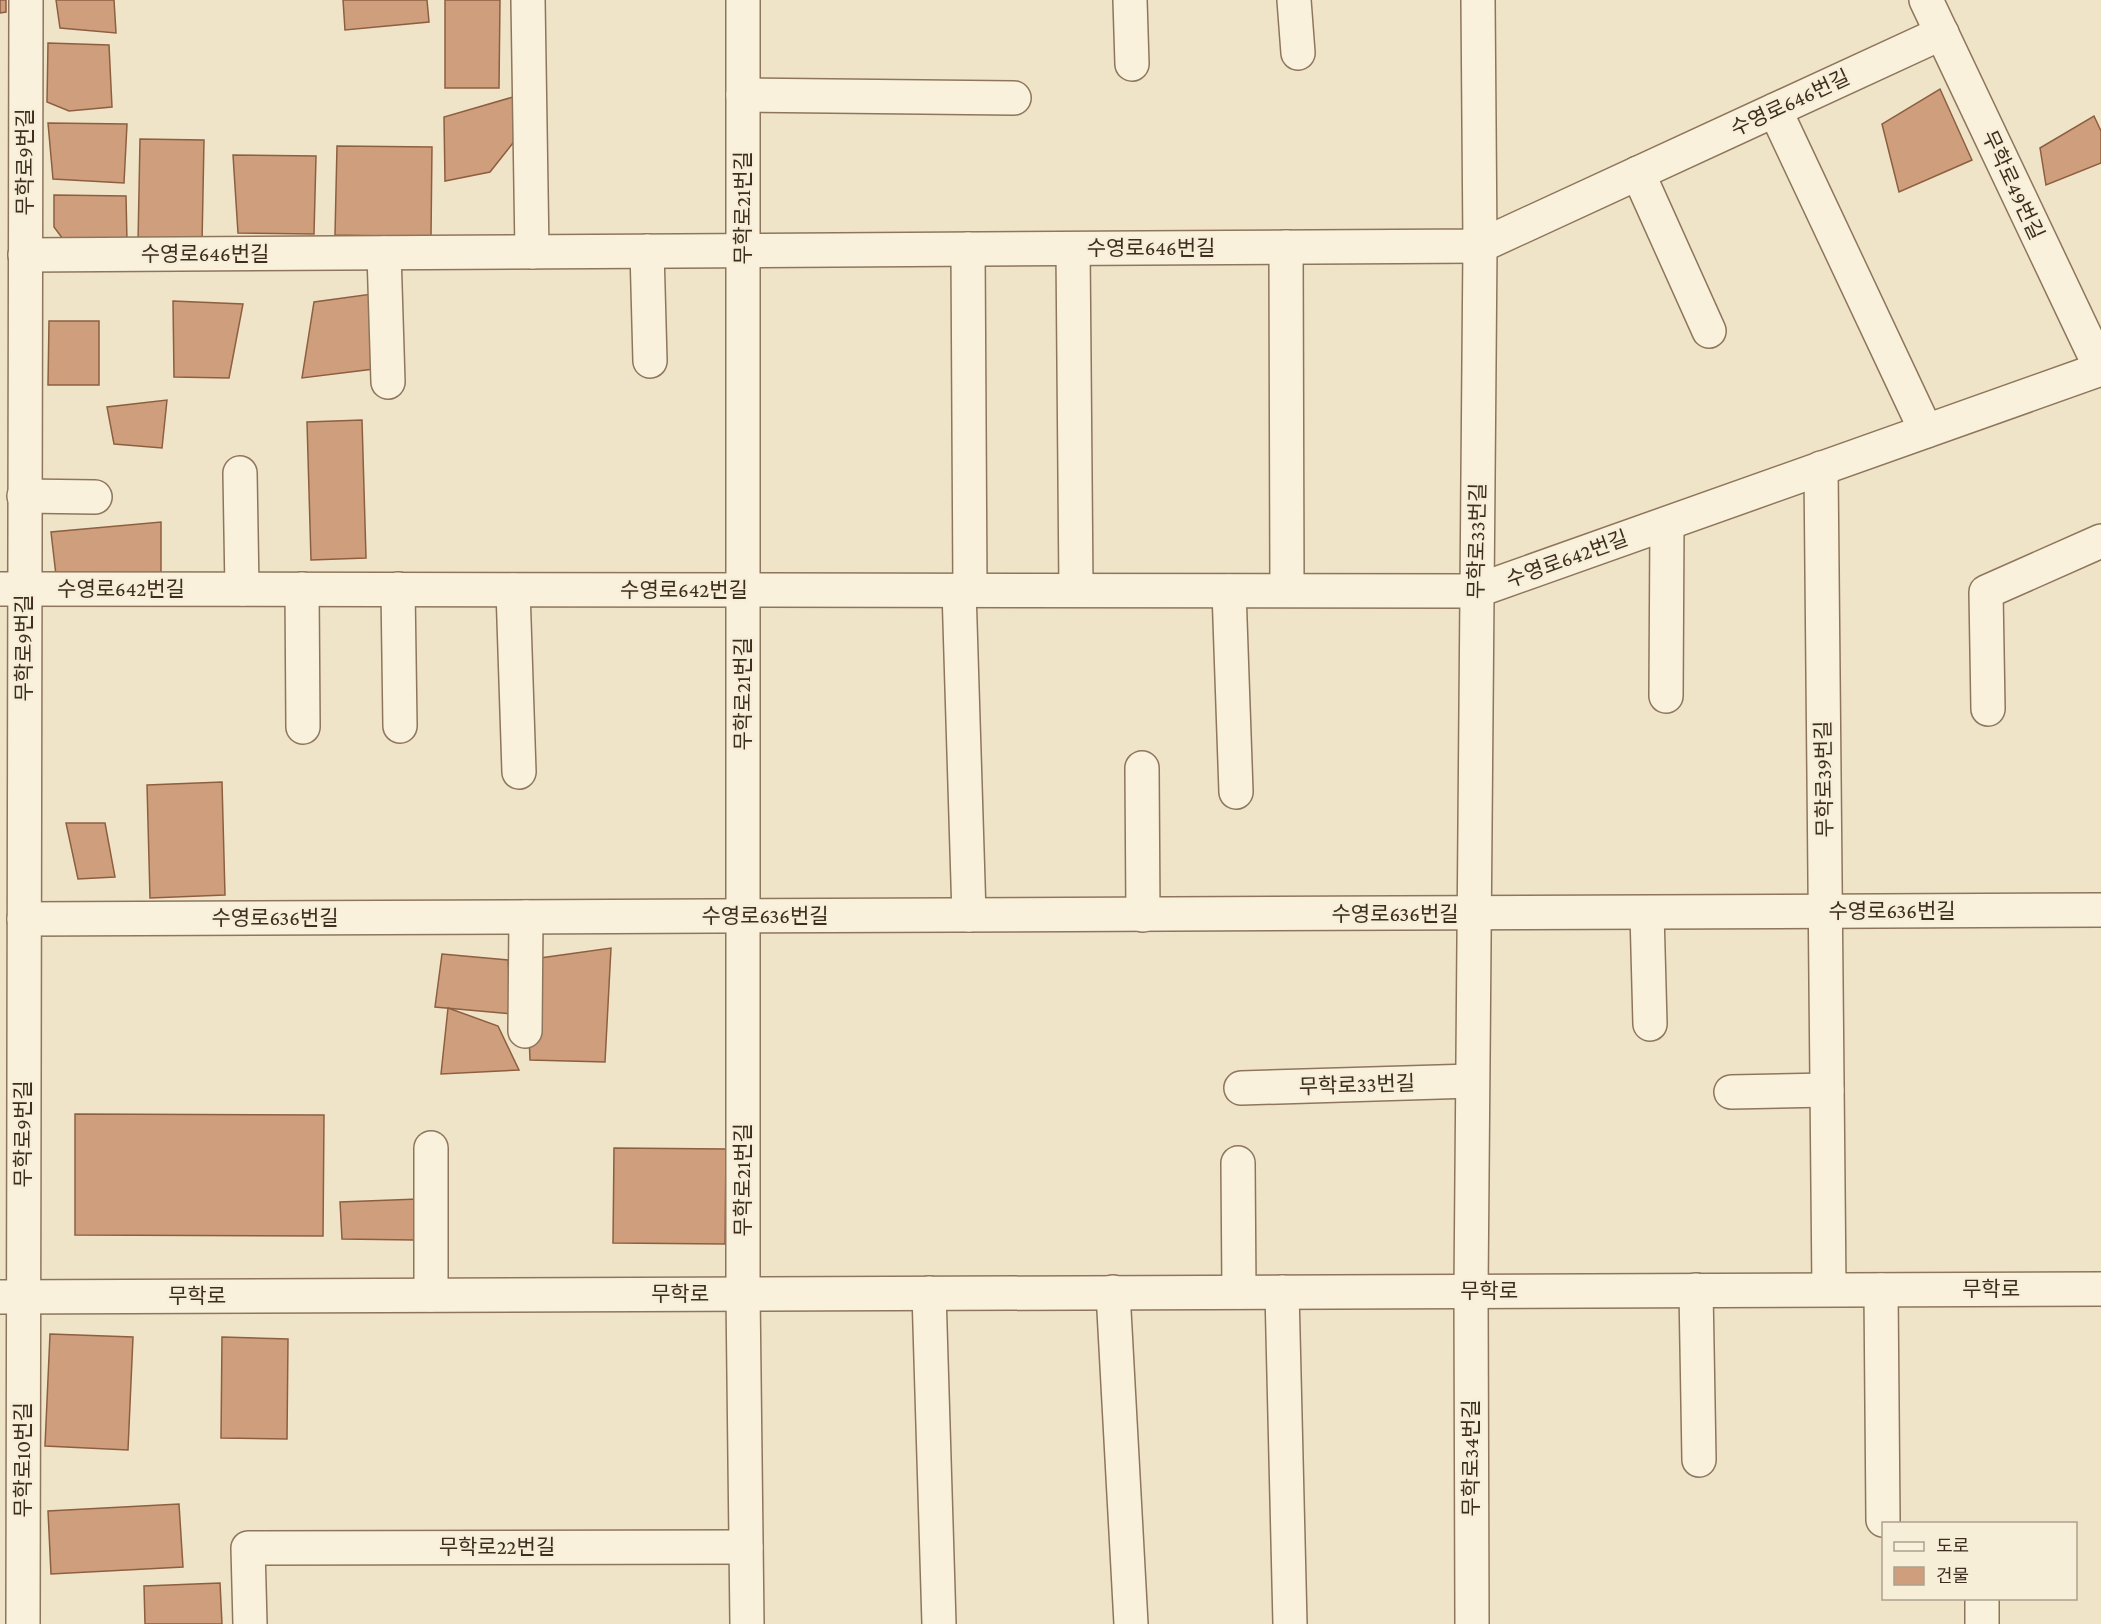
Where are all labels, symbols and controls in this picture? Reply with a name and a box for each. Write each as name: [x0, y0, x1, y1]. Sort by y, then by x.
street label: 수영로646번길: [1727, 65, 1853, 141]
street label: 무학로9번길: [13, 108, 37, 216]
street label: 무학로49번길: [1977, 127, 2049, 243]
street label: 무학로21번길: [731, 151, 755, 265]
street label: 수영로646번길: [1087, 236, 1215, 260]
street label: 수영로646번길: [141, 242, 269, 266]
street label: 무학로33번길: [1464, 483, 1490, 599]
street label: 수영로642번길: [1503, 526, 1631, 592]
street label: 수영로642번길: [57, 577, 185, 601]
street label: 수영로642번길: [620, 578, 748, 602]
street label: 무학로9번길: [12, 594, 36, 702]
street label: 무학로21번길: [731, 637, 755, 751]
street label: 무학로39번길: [1811, 720, 1837, 838]
street label: 수영로636번길: [1828, 899, 1956, 923]
street label: 수영로636번길: [1331, 902, 1459, 926]
street label: 수영로636번길: [701, 904, 829, 928]
street label: 수영로636번길: [211, 906, 339, 930]
street label: 무학로33번길: [1298, 1071, 1416, 1099]
street label: 무학로9번길: [11, 1080, 35, 1188]
street label: 무학로21번길: [731, 1123, 755, 1237]
street label: 무학로: [1962, 1277, 2020, 1301]
street label: 무학로: [1460, 1279, 1518, 1303]
street label: 무학로: [651, 1282, 709, 1306]
street label: 무학로: [168, 1284, 226, 1308]
street label: 무학로34번길: [1459, 1399, 1483, 1517]
street label: 무학로10번길: [11, 1402, 35, 1518]
legend: [1882, 1522, 2077, 1600]
street label: 무학로22번길: [439, 1535, 555, 1559]
text: 도로: [1936, 1536, 1969, 1556]
text: 건물: [1936, 1566, 1969, 1586]

